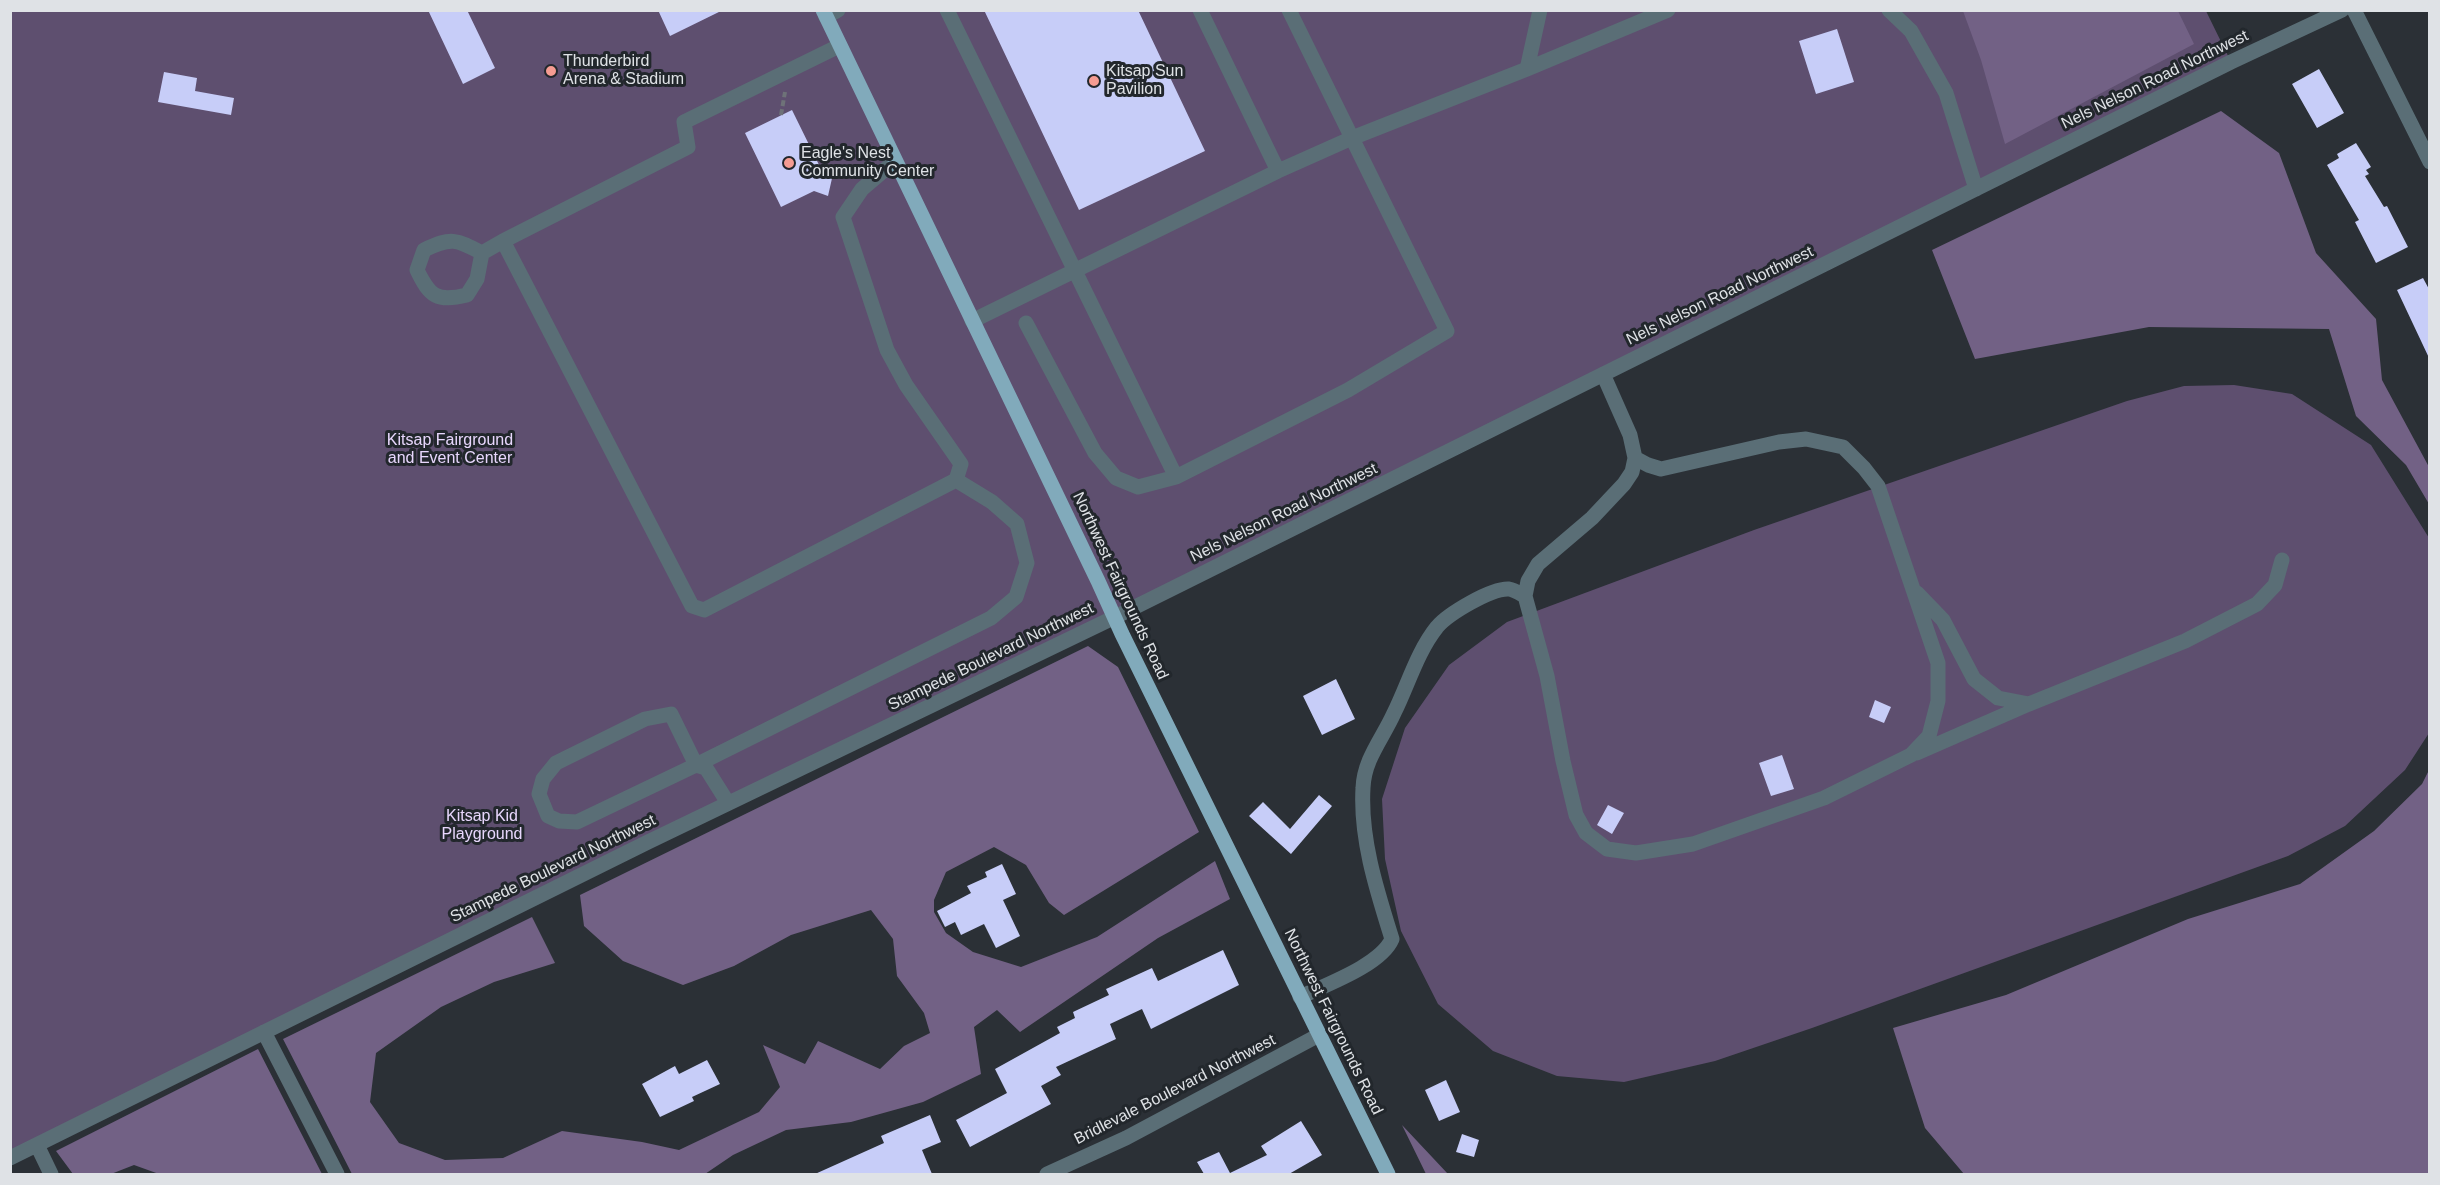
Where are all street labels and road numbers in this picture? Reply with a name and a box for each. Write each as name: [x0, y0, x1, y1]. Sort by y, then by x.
street label: Nels Nelson Road Northwest: [2058, 26, 2252, 134]
street label: Nels Nelson Road Northwest: [1623, 242, 1817, 350]
street label: Nels Nelson Road Northwest: [1187, 459, 1381, 567]
street label: Northwest Fairgrounds Road: [1068, 489, 1172, 683]
street label: Stampede Boulevard Northwest: [885, 599, 1097, 715]
street label: Stampede Boulevard Northwest: [447, 811, 659, 927]
street label: Northwest Fairgrounds Road: [1280, 926, 1386, 1118]
street label: Bridlevale Boulevard Northwest: [1071, 1031, 1279, 1149]

